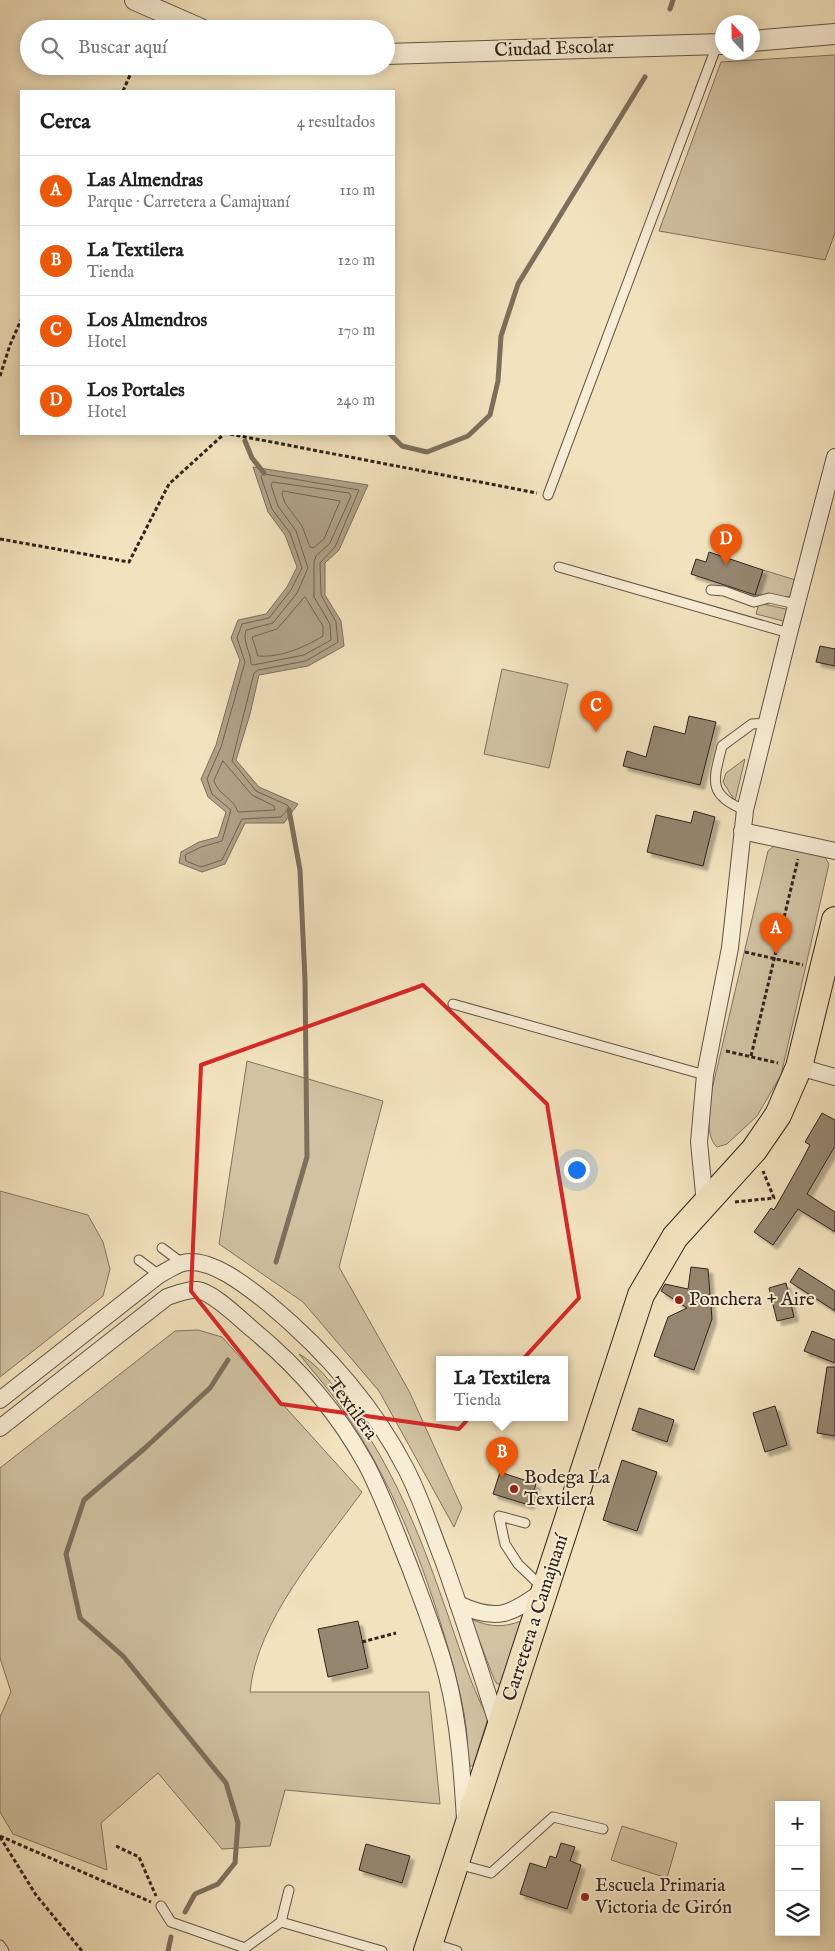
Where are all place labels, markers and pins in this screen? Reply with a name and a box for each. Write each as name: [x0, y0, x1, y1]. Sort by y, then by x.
pin: D: [710, 524, 742, 565]
pin: C: [580, 691, 612, 732]
pin: A: [760, 913, 792, 954]
place label: Ponchera + Aire: [689, 1288, 815, 1312]
marker: Ponchera + Aire: [673, 1294, 685, 1306]
pin: B: [486, 1437, 518, 1478]
place label: Bodega La Textilera: [524, 1466, 611, 1512]
marker: Bodega La Textilera: [508, 1483, 520, 1495]
place label: Escuela Primaria Victoria de Girón: [594, 1874, 732, 1920]
marker: Escuela Primaria Victoria de Girón: [579, 1891, 591, 1903]

